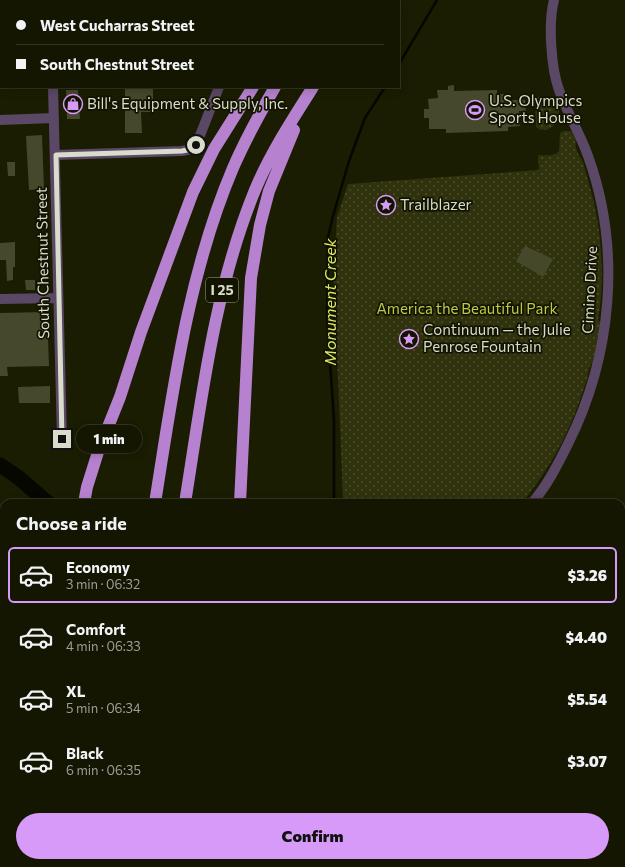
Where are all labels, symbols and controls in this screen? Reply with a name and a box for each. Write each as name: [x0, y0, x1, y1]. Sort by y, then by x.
text: West Cucharras Street: [40, 16, 195, 34]
text: South Chestnut Street: [40, 55, 194, 73]
place label: U.S. Olympics Sports House: [489, 91, 582, 126]
shop icon: Bill's Equipment & Supply, Inc.: [62, 93, 84, 115]
place label: Bill's Equipment & Supply, Inc.: [87, 94, 288, 112]
sports icon: U.S. Olympics Sports House: [464, 99, 486, 121]
route start: [187, 136, 205, 154]
street label: South Chestnut Street: [32, 187, 52, 339]
place icon: Trailblazer: [375, 194, 397, 216]
place label: Trailblazer: [400, 195, 472, 213]
water label: Monument Creek: [320, 238, 339, 365]
street label: Cimino Drive: [578, 246, 600, 334]
road number: I 25: [206, 278, 238, 302]
park label: America the Beautiful Park: [376, 299, 558, 317]
place label: Continuum — the Julie Penrose Fountain: [423, 320, 571, 355]
place icon: Continuum — the Julie Penrose Fountain: [398, 328, 420, 350]
callout: 1 min: [76, 425, 142, 453]
route end: [53, 430, 71, 448]
text: 1 min: [93, 431, 125, 447]
text: Choose a ride: [16, 512, 127, 534]
icon: car: [18, 557, 54, 593]
text: Economy: [66, 558, 130, 576]
text: $3.26: [568, 566, 607, 584]
text: 3 min · 06:32: [66, 576, 140, 592]
icon: car: [18, 619, 54, 655]
text: Comfort: [66, 620, 126, 638]
text: $4.40: [565, 628, 607, 646]
text: 4 min · 06:33: [66, 638, 141, 654]
icon: car: [18, 681, 54, 717]
text: XL: [66, 682, 85, 700]
text: $5.54: [567, 690, 607, 708]
text: 5 min · 06:34: [66, 700, 141, 716]
icon: car: [18, 743, 54, 779]
text: Black: [66, 744, 104, 762]
text: $3.07: [567, 752, 607, 770]
text: 6 min · 06:35: [66, 762, 141, 778]
button: Confirm: [16, 813, 609, 859]

